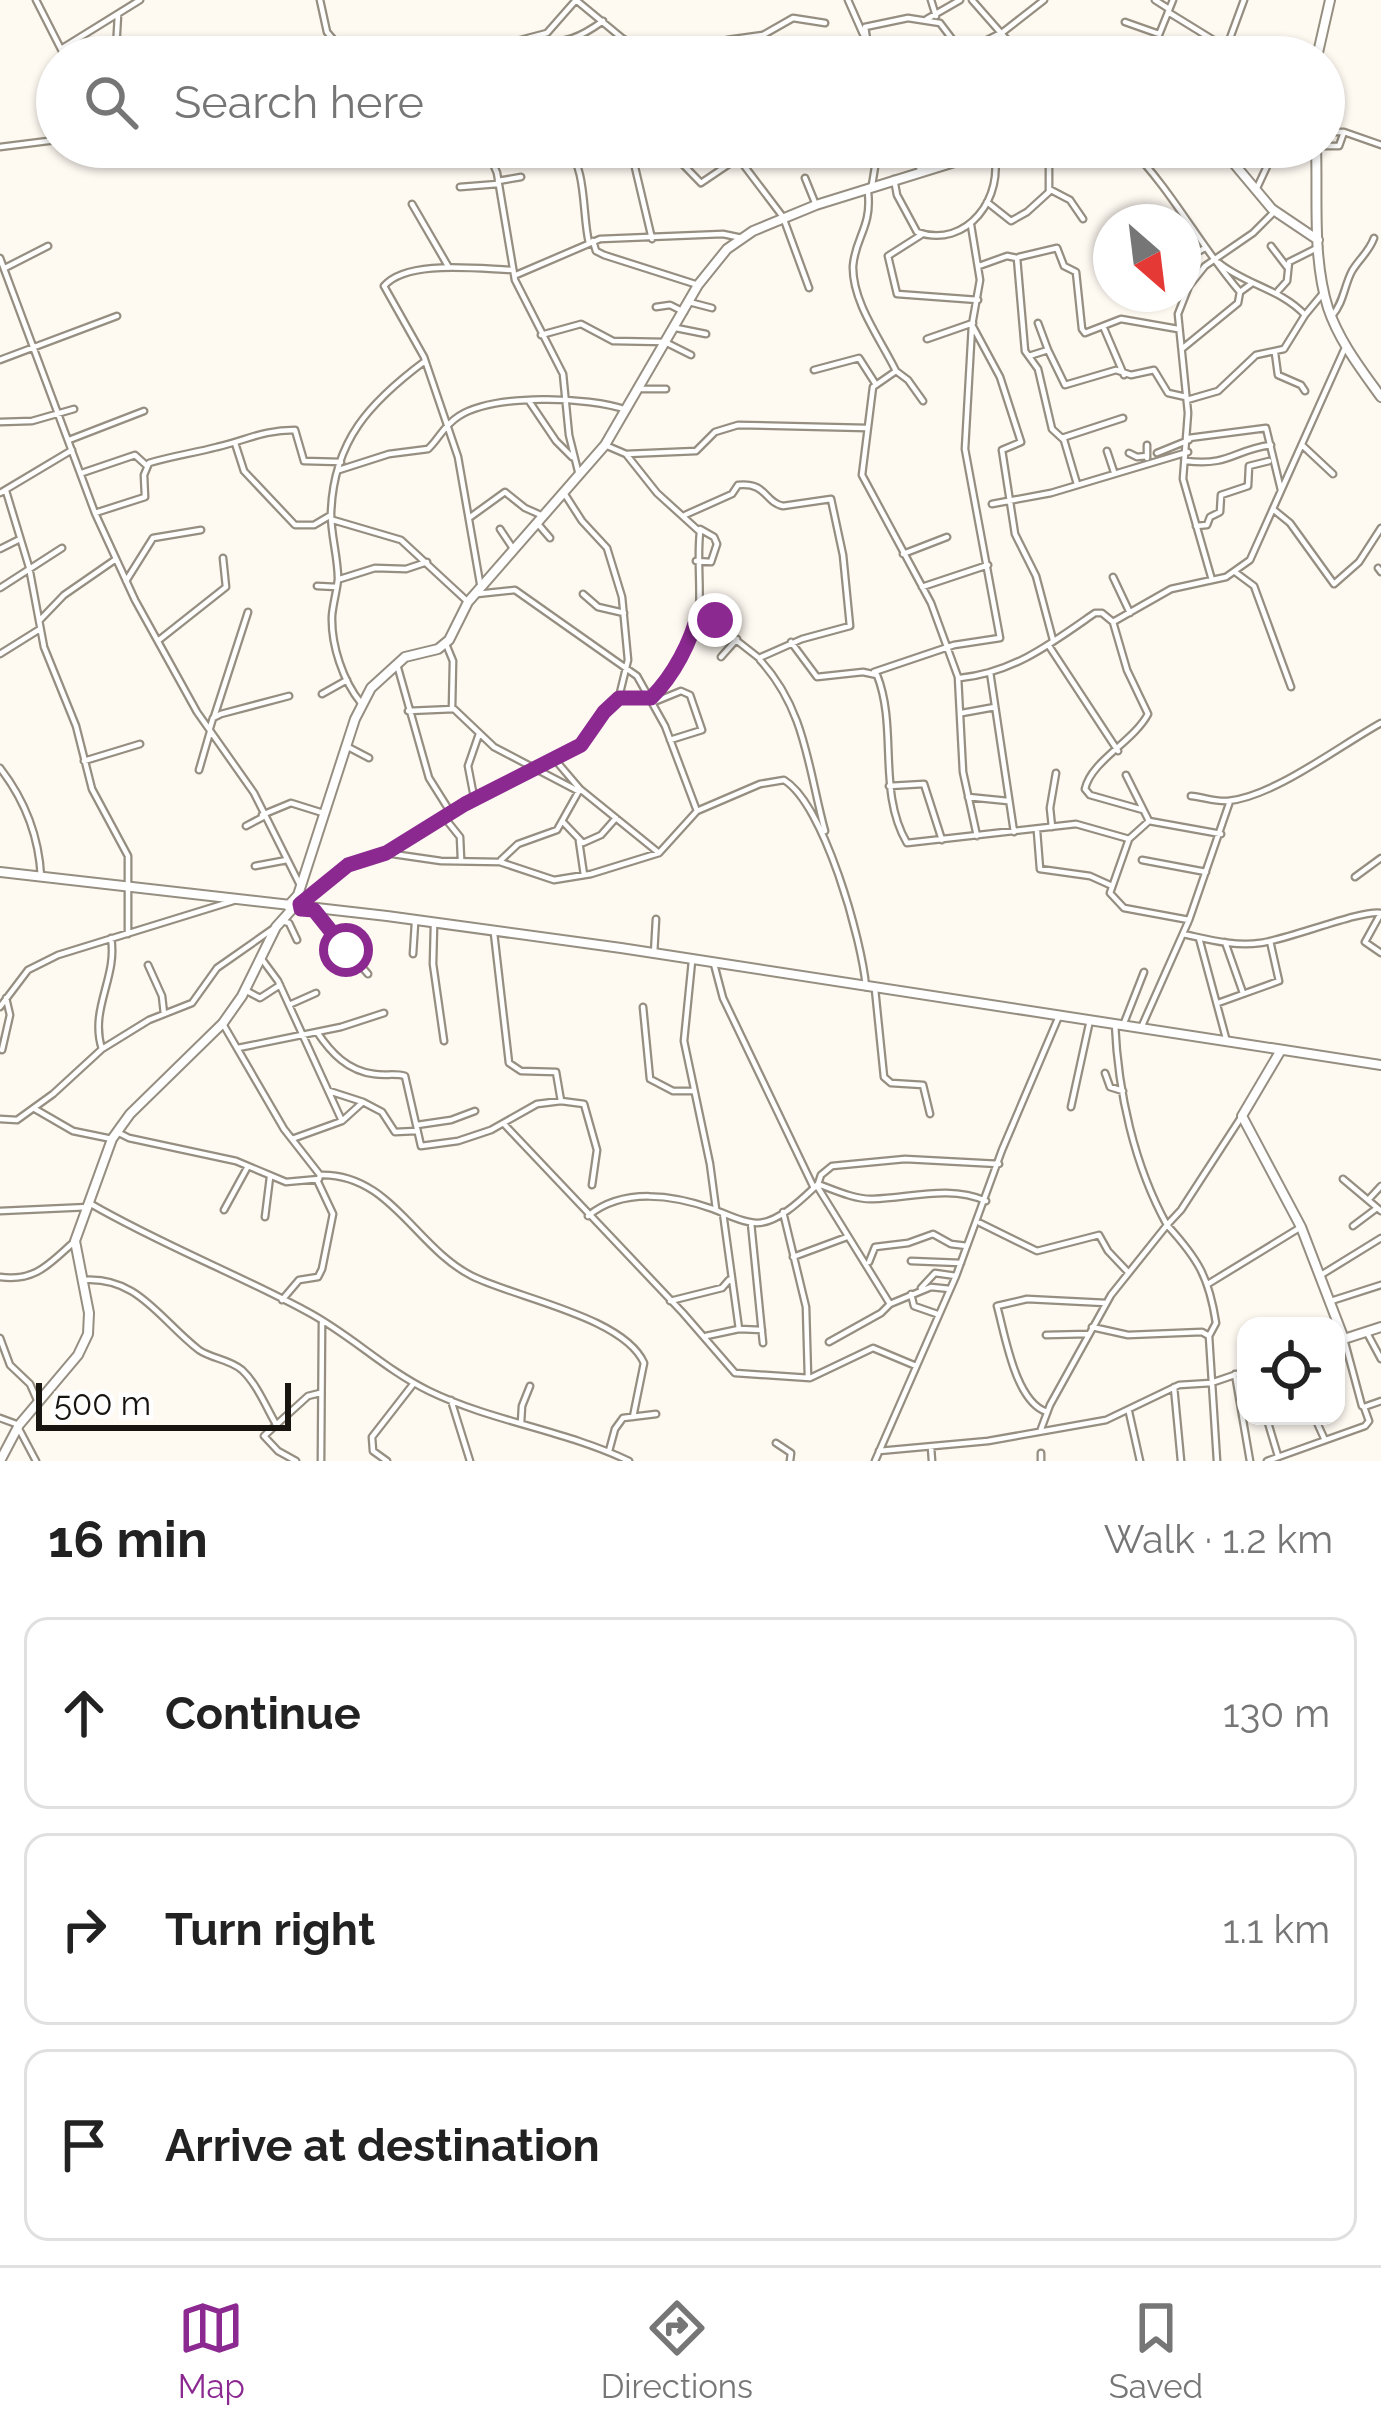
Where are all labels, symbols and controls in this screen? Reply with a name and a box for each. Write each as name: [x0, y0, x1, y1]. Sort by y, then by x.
search box: [36, 36, 1345, 168]
icon: search: [78, 69, 144, 135]
text: Search here: [174, 76, 424, 129]
north arrow: [1093, 204, 1201, 312]
route end: [688, 593, 742, 647]
route start: [319, 923, 373, 977]
map controls: [1237, 1317, 1345, 1425]
button: locate: [1237, 1317, 1345, 1425]
scale bar: [36, 1377, 291, 1430]
text: 500 m: [54, 1384, 151, 1423]
text: 16 min: [48, 1509, 208, 1569]
text: Walk · 1.2 km: [1104, 1516, 1333, 1562]
icon: ahead: [51, 1680, 117, 1746]
text: Continue: [165, 1687, 361, 1740]
text: 130 m: [1223, 1690, 1330, 1736]
icon: right: [51, 1896, 117, 1962]
text: Turn right: [165, 1903, 375, 1956]
text: 1.1 km: [1223, 1906, 1330, 1952]
icon: arrive: [51, 2112, 117, 2178]
text: Arrive at destination: [165, 2119, 600, 2172]
tab: Map: [178, 2295, 245, 2406]
tab: Directions: [601, 2295, 753, 2406]
tab: Saved: [1109, 2295, 1203, 2406]

